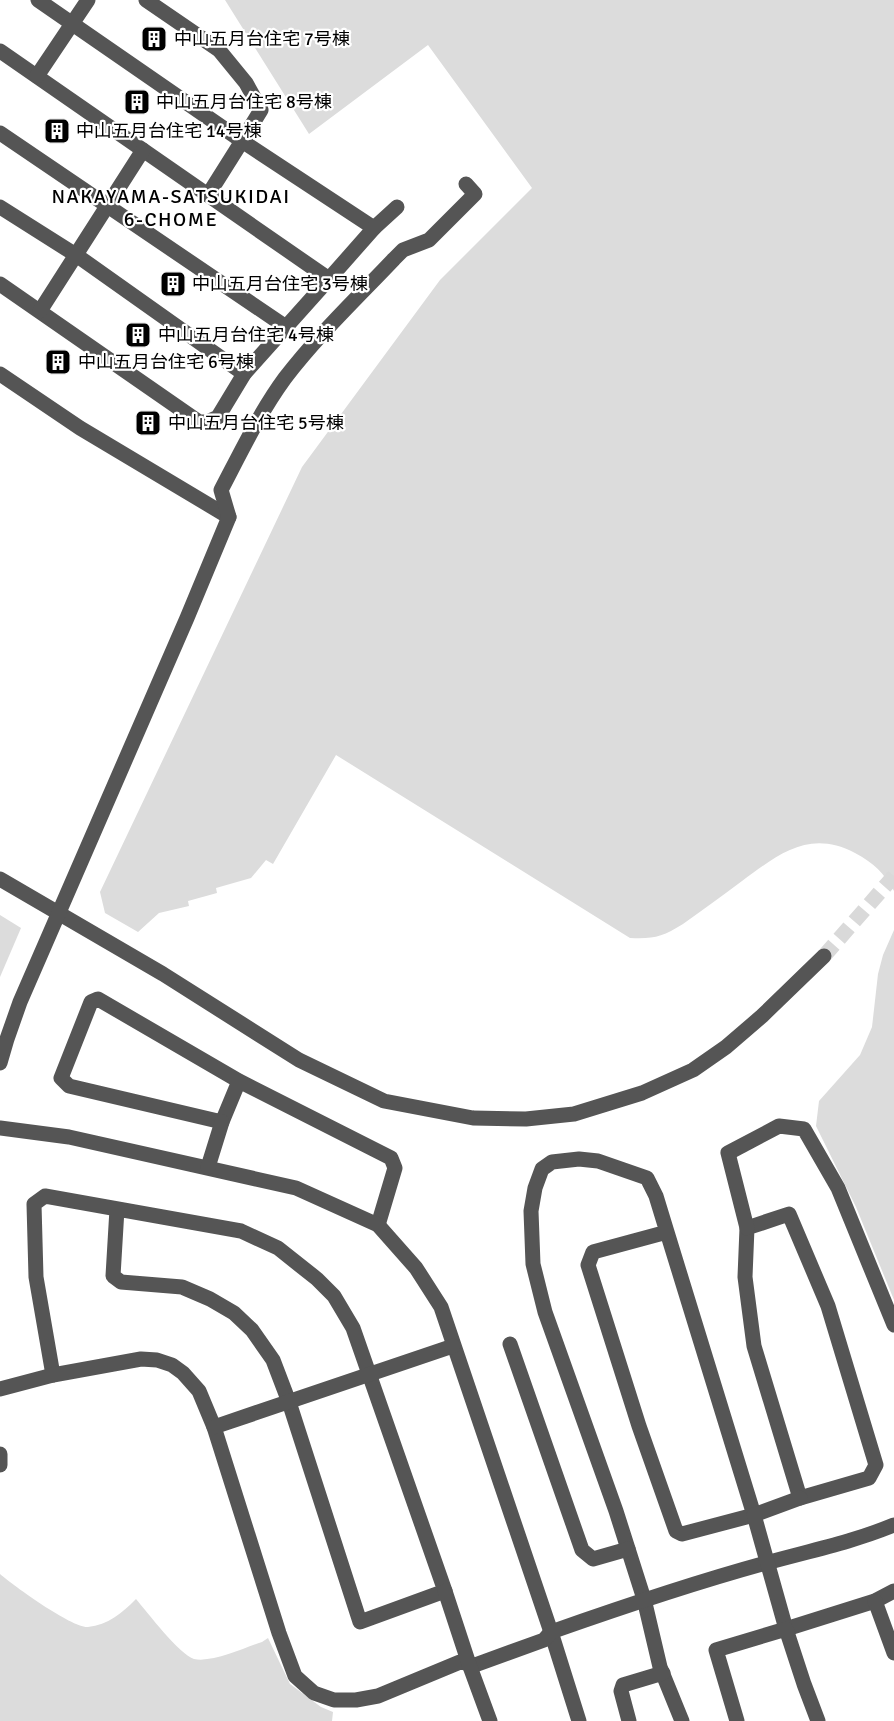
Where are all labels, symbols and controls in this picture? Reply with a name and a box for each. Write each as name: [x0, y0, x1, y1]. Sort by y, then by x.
building icon: 中山五月台住宅 7号棟: [139, 24, 169, 54]
place label: 中山五月台住宅 7号棟: [174, 28, 350, 50]
building icon: 中山五月台住宅 8号棟: [122, 87, 152, 117]
place label: 中山五月台住宅 8号棟: [156, 91, 332, 113]
building icon: 中山五月台住宅 14号棟: [42, 116, 72, 146]
place label: 中山五月台住宅 14号棟: [76, 120, 261, 142]
district label: NAKAYAMA-SATSUKIDAI 6-CHOME: [51, 184, 291, 232]
building icon: 中山五月台住宅 3号棟: [158, 269, 188, 299]
place label: 中山五月台住宅 3号棟: [192, 273, 368, 295]
building icon: 中山五月台住宅 4号棟: [123, 320, 153, 350]
place label: 中山五月台住宅 4号棟: [158, 324, 334, 346]
building icon: 中山五月台住宅 6号棟: [43, 347, 73, 377]
place label: 中山五月台住宅 6号棟: [78, 351, 254, 373]
building icon: 中山五月台住宅 5号棟: [133, 408, 163, 438]
place label: 中山五月台住宅 5号棟: [168, 412, 344, 434]

